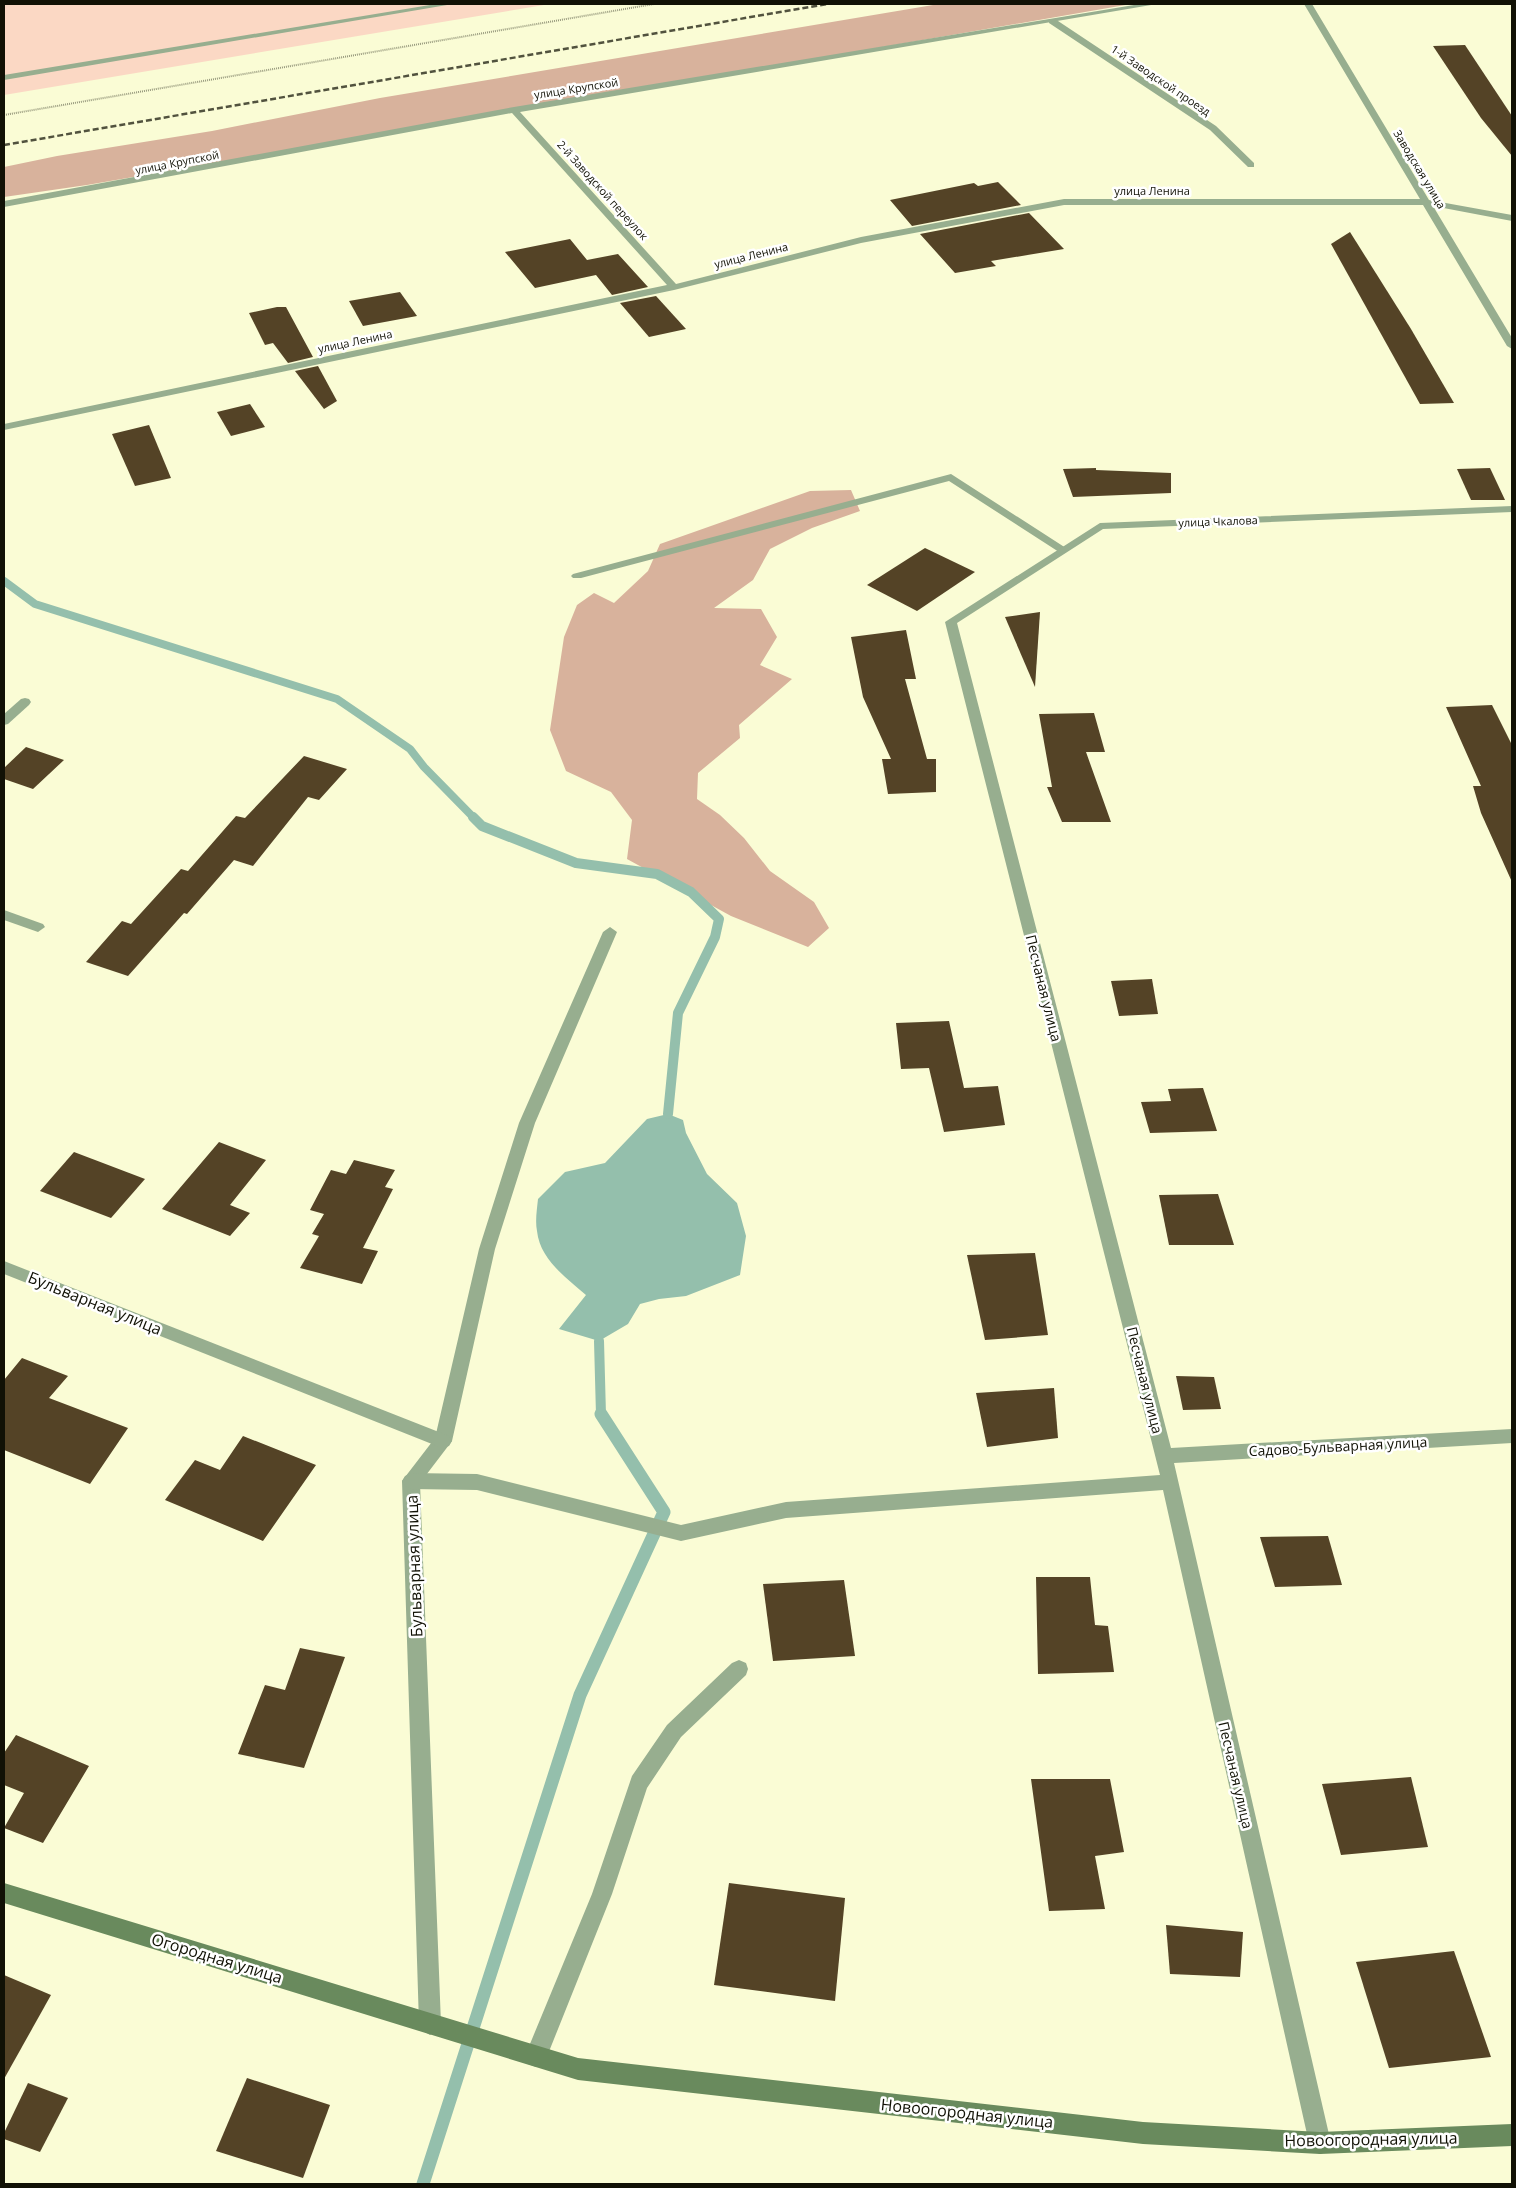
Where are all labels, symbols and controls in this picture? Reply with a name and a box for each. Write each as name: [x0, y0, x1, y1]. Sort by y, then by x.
street label: 1-й Заводской проезд: [1108, 41, 1214, 119]
street label: улица Крупской: [533, 74, 619, 102]
street label: Заводская улица: [1390, 127, 1450, 211]
street label: 2-й Заводской переулок: [554, 137, 652, 243]
street label: улица Крупской: [134, 147, 220, 177]
street label: улица Ленина: [1114, 183, 1190, 198]
street label: улица Ленина: [713, 239, 789, 271]
street label: улица Ленина: [316, 326, 394, 356]
street label: улица Чкалова: [1178, 512, 1258, 530]
street label: Песчаная улица: [1022, 933, 1066, 1043]
street label: Бульварная улица: [25, 1266, 165, 1340]
street label: Песчаная улица: [1123, 1325, 1167, 1435]
street label: Садово-Бульварная улица: [1248, 1432, 1428, 1460]
street label: Бульварная улица: [401, 1494, 427, 1638]
street label: Песчаная улица: [1214, 1719, 1258, 1831]
street label: Огородная улица: [149, 1928, 285, 1988]
street label: Новоогородная улица: [880, 2093, 1054, 2133]
street label: Новоогородная улица: [1284, 2126, 1458, 2152]

